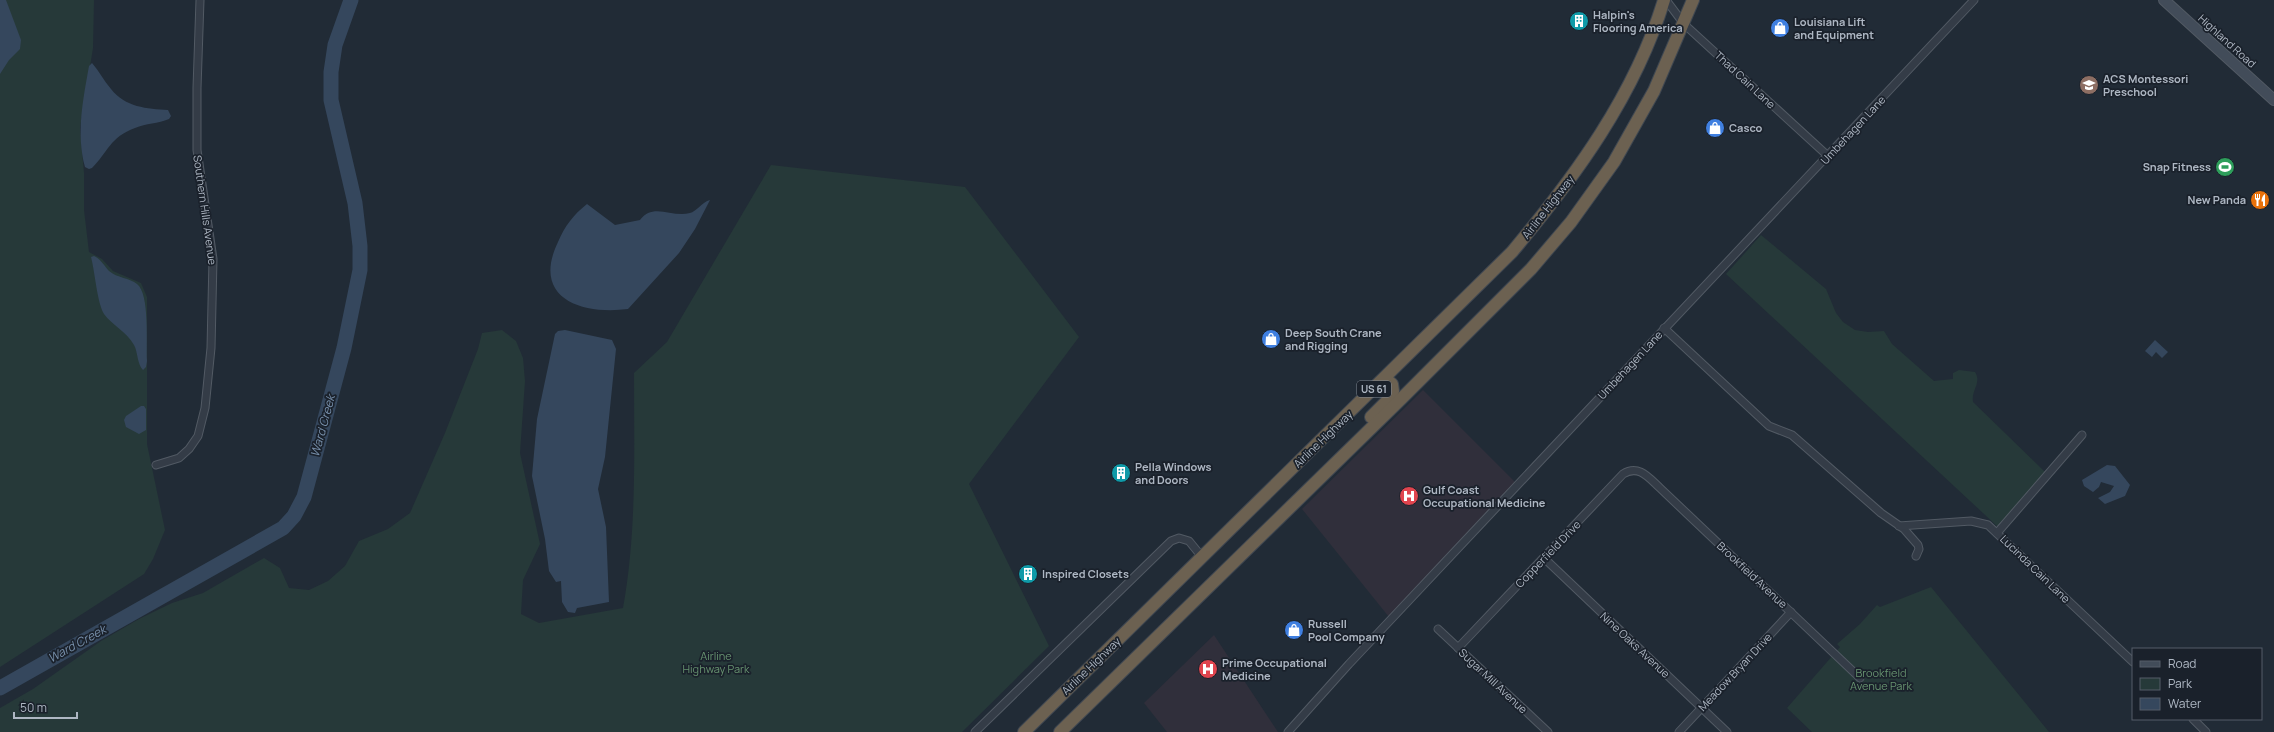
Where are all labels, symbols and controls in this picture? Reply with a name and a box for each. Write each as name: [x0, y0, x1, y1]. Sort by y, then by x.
place label: Halpin's Flooring America: [1593, 7, 1683, 35]
building icon: Halpin's Flooring America: [1568, 10, 1590, 32]
street label: Highland Road: [2195, 11, 2260, 71]
place label: Louisiana Lift and Equipment: [1794, 14, 1874, 42]
shop icon: Louisiana Lift and Equipment: [1769, 17, 1791, 39]
street label: Thad Cain Lane: [1712, 48, 1779, 112]
place label: ACS Montessori Preschool: [2103, 71, 2188, 99]
school or university icon: ACS Montessori Preschool: [2078, 74, 2100, 96]
street label: Umbehagen Lane: [1817, 92, 1889, 167]
shop icon: Casco: [1704, 117, 1726, 139]
place label: Casco: [1729, 120, 1763, 135]
street label: Southern Hills Avenue: [190, 154, 221, 266]
sports icon: Snap Fitness: [2214, 156, 2236, 178]
place label: Snap Fitness: [2143, 159, 2211, 174]
street label: Airline Highway: [1518, 172, 1577, 241]
restaurant icon: New Panda: [2249, 189, 2271, 211]
place label: New Panda: [2188, 192, 2246, 207]
place label: Deep South Crane and Rigging: [1285, 325, 1382, 353]
street label: Umbehagen Lane: [1594, 327, 1666, 402]
shop icon: Deep South Crane and Rigging: [1260, 328, 1282, 350]
road number: US 61: [1357, 381, 1391, 397]
water label: Ward Creek: [306, 391, 340, 459]
street label: Airline Highway: [1290, 407, 1356, 471]
place label: Pella Windows and Doors: [1135, 459, 1212, 487]
building icon: Pella Windows and Doors: [1110, 462, 1132, 484]
place label: Gulf Coast Occupational Medicine: [1423, 482, 1546, 510]
hospital icon: Gulf Coast Occupational Medicine: [1398, 485, 1420, 507]
street label: Copperfield Drive: [1512, 516, 1584, 590]
street label: Lucinda Cain Lane: [1997, 531, 2074, 606]
street label: Brookfield Avenue: [1714, 538, 1791, 612]
building icon: Inspired Closets: [1017, 563, 1039, 585]
place label: Inspired Closets: [1042, 566, 1129, 581]
street label: Nine Oaks Avenue: [1597, 608, 1674, 681]
place label: Russell Pool Company: [1308, 616, 1385, 644]
shop icon: Russell Pool Company: [1283, 619, 1305, 641]
water label: Ward Creek: [45, 620, 111, 666]
street label: Meadow Bryan Drive: [1694, 629, 1775, 714]
street label: Airline Highway: [1058, 634, 1124, 698]
street label: Sugar Mill Avenue: [1456, 645, 1531, 717]
park label: Airline Highway Park: [683, 648, 750, 676]
legend: [2132, 648, 2262, 720]
place label: Prime Occupational Medicine: [1222, 655, 1327, 683]
text: Road: [2168, 655, 2196, 672]
hospital icon: Prime Occupational Medicine: [1197, 658, 1219, 680]
park label: Brookfield Avenue Park: [1850, 665, 1912, 693]
text: Park: [2168, 675, 2193, 692]
scale bar: [14, 694, 77, 720]
text: Water: [2168, 695, 2202, 712]
text: 50 m: [20, 699, 47, 716]

